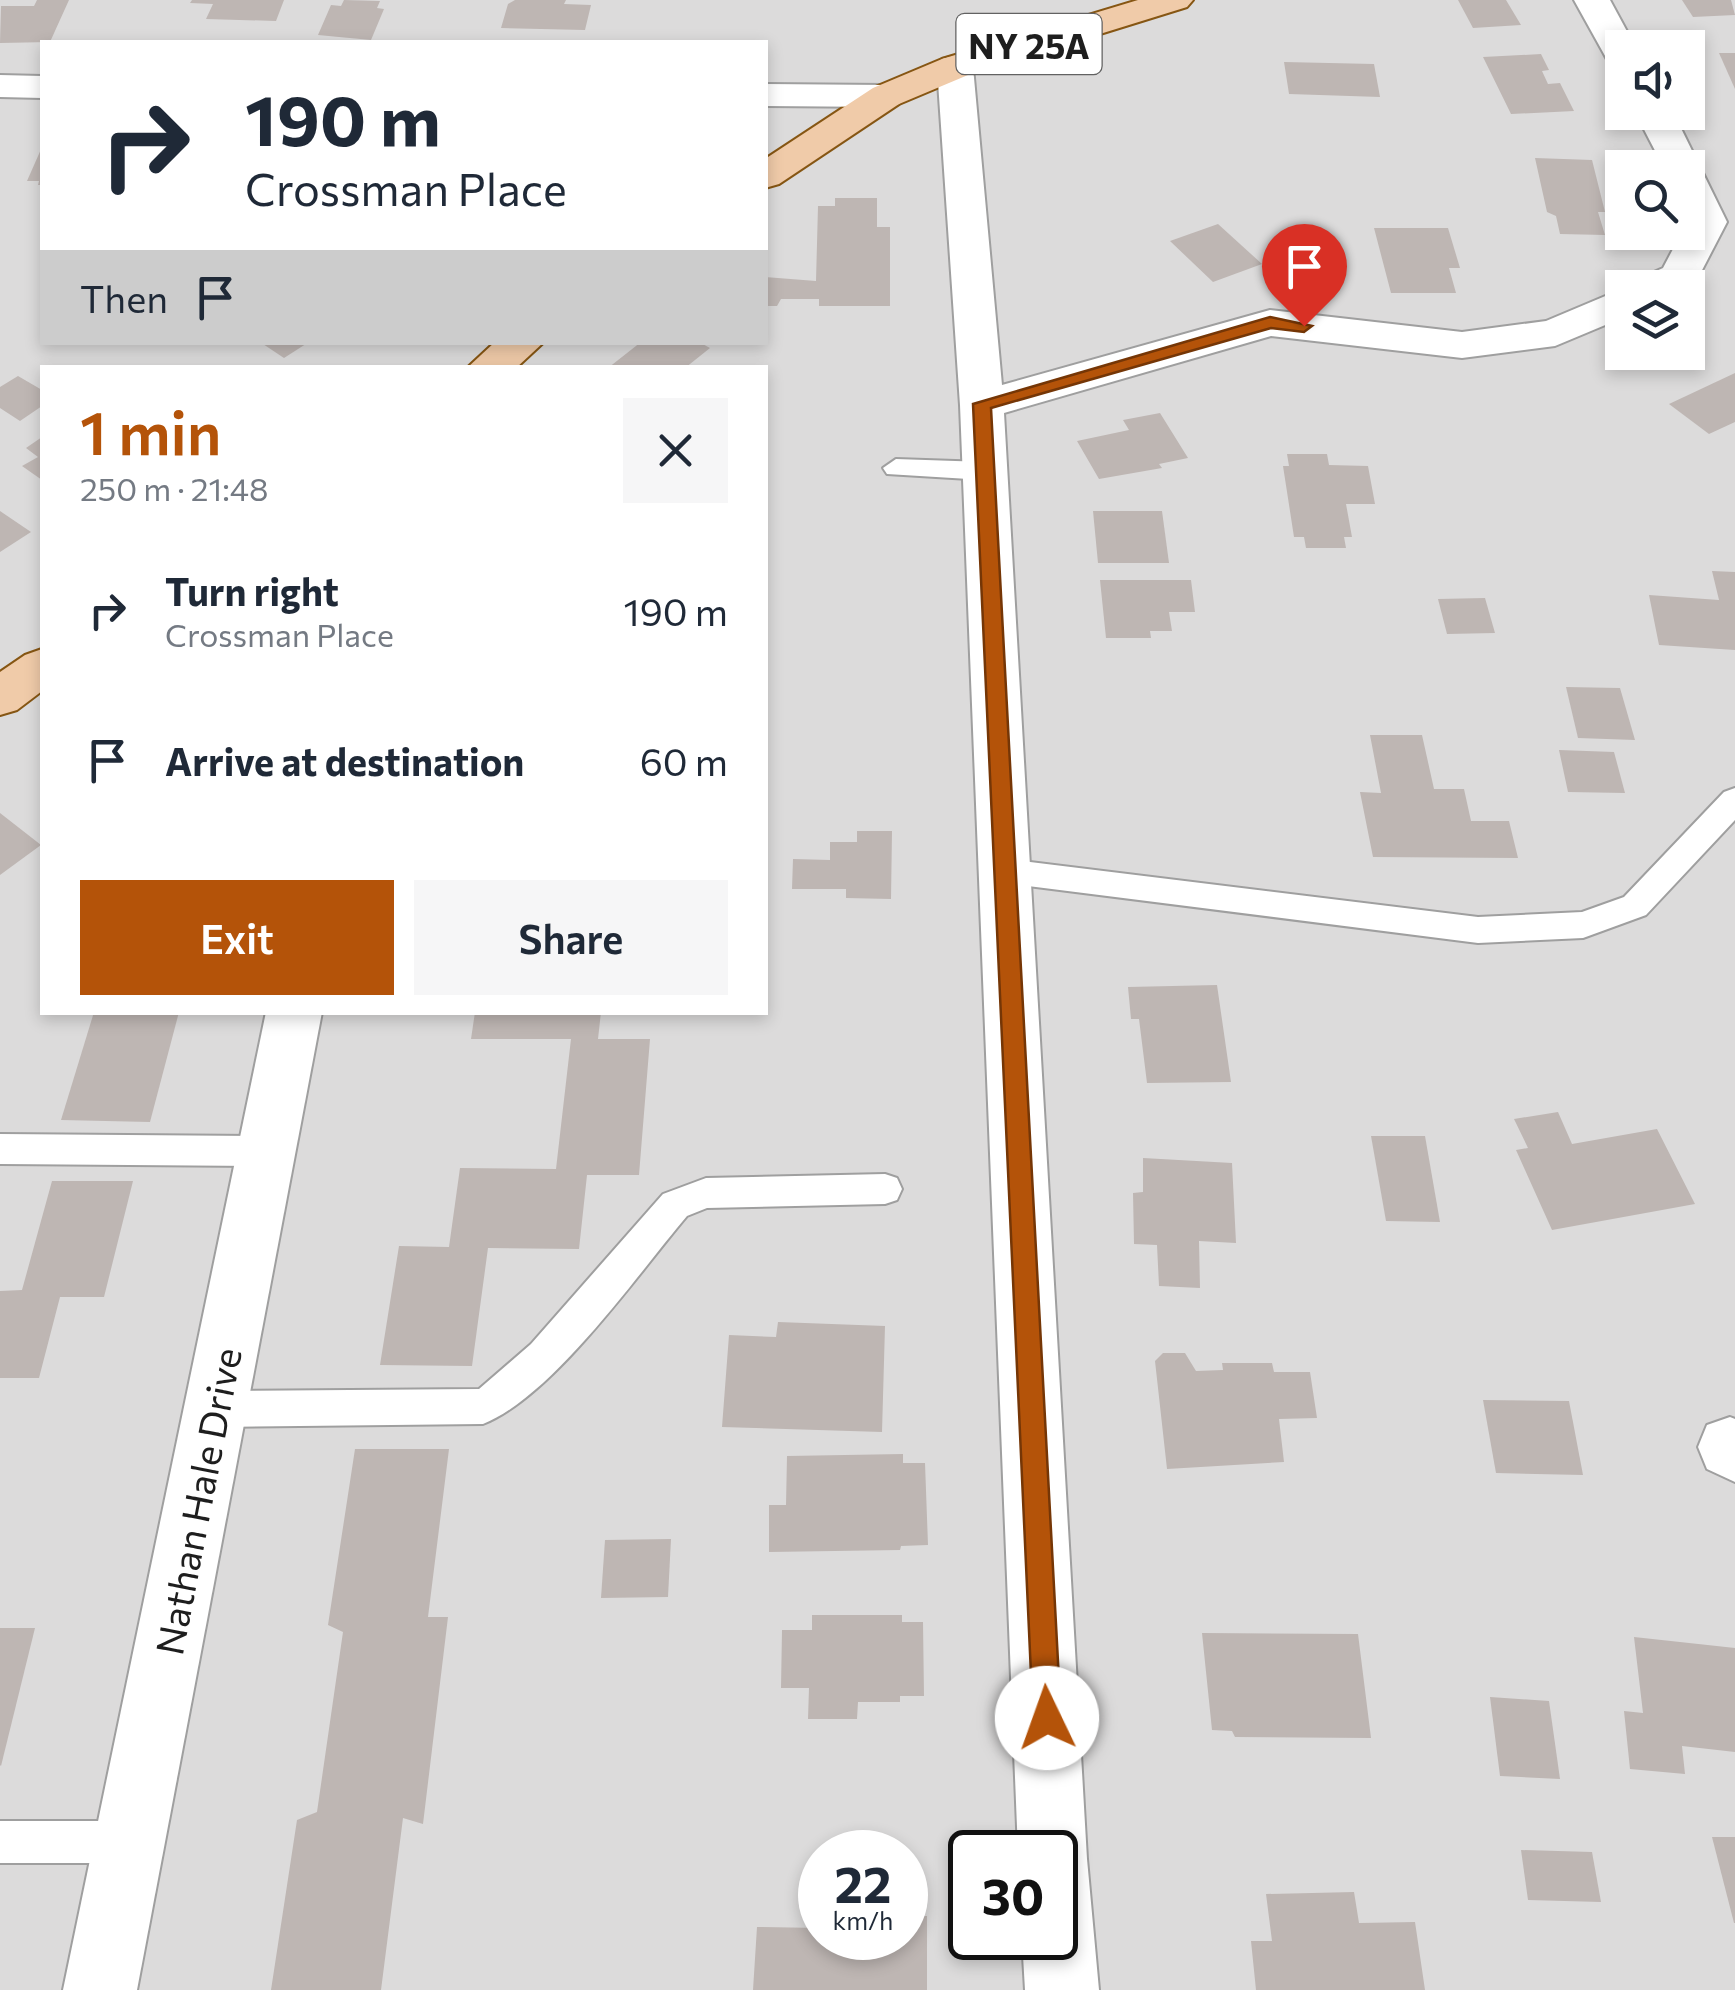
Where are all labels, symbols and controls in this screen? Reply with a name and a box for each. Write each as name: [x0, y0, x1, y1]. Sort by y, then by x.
road number: NY 25A: [956, 14, 1102, 74]
map controls: [1605, 30, 1705, 370]
button: sound: [1605, 30, 1705, 130]
text: 190 m: [245, 75, 441, 160]
icon: right: [80, 80, 210, 210]
button: search: [1605, 150, 1705, 250]
text: Crossman Place: [245, 160, 567, 215]
pin: [1262, 224, 1347, 327]
icon: arrive: [1277, 239, 1332, 294]
icon: arrive: [188, 270, 243, 325]
button: layers: [1605, 270, 1705, 370]
text: Then: [80, 274, 168, 321]
text: 1 min: [80, 394, 221, 467]
button: close: [623, 398, 728, 503]
text: 250 m · 21:48: [80, 468, 268, 508]
text: Turn right: [165, 567, 339, 614]
icon: right: [80, 583, 135, 638]
text: 190 m: [623, 587, 728, 634]
text: Crossman Place: [165, 614, 394, 654]
icon: arrive: [80, 733, 135, 788]
text: Arrive at destination: [165, 737, 524, 784]
text: 60 m: [640, 737, 728, 784]
button: Exit: [80, 880, 394, 995]
button: Share: [414, 880, 728, 995]
street label: Nathan Hale Drive: [144, 1343, 250, 1659]
position arrow: [995, 1666, 1099, 1770]
speed limit sign: 30: [948, 1830, 1078, 1960]
text: 22: [835, 1852, 891, 1913]
text: km/h: [833, 1905, 893, 1935]

